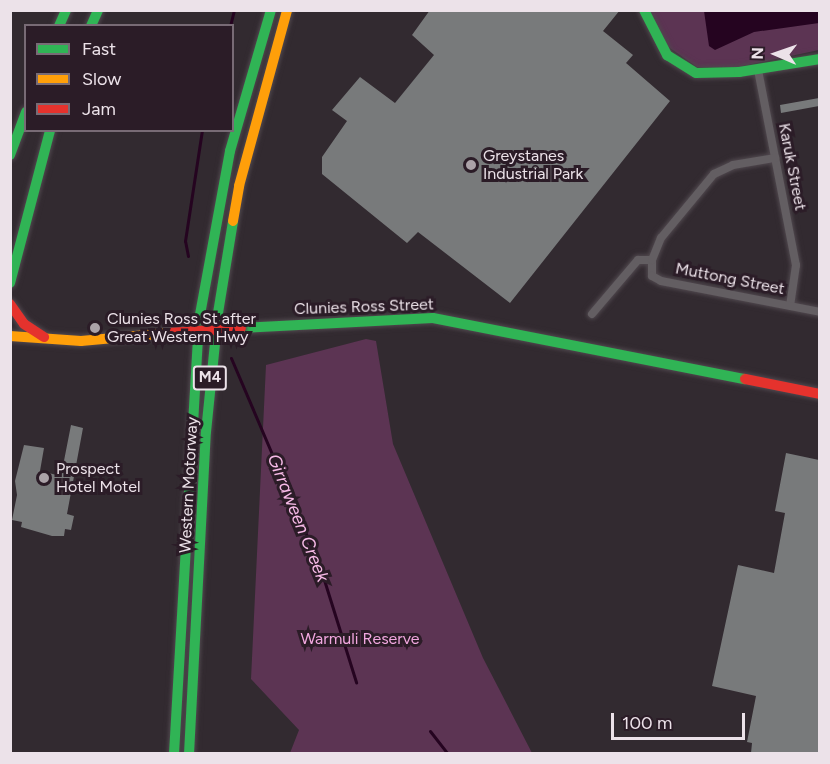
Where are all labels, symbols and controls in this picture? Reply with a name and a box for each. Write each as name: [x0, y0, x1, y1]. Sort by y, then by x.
legend: [24, 24, 234, 132]
north arrow: [746, 24, 806, 84]
text: Fast: [82, 38, 116, 60]
text: N: [748, 47, 767, 60]
text: Slow: [82, 68, 121, 90]
text: Jam: [82, 98, 116, 120]
street label: Karuk Street: [774, 122, 810, 212]
place label: Greystanes Industrial Park: [483, 146, 583, 184]
marker: Greystanes Industrial Park: [464, 158, 478, 172]
street label: Muttong Street: [674, 259, 786, 299]
street label: Clunies Ross Street: [294, 295, 434, 319]
place label: Clunies Ross St after Great Western Hwy: [107, 309, 256, 347]
marker: Clunies Ross St after Great Western Hwy: [88, 321, 102, 335]
road number: M4: [192, 366, 228, 390]
street label: Western Motorway: [176, 416, 202, 554]
water label: Girraween Creek: [262, 451, 334, 585]
place label: Prospect Hotel Motel: [56, 459, 141, 497]
marker: Prospect Hotel Motel: [37, 471, 51, 485]
park label: Warmuli Reserve: [300, 629, 420, 649]
scale bar: [614, 701, 748, 739]
text: 100 m: [622, 712, 672, 734]

